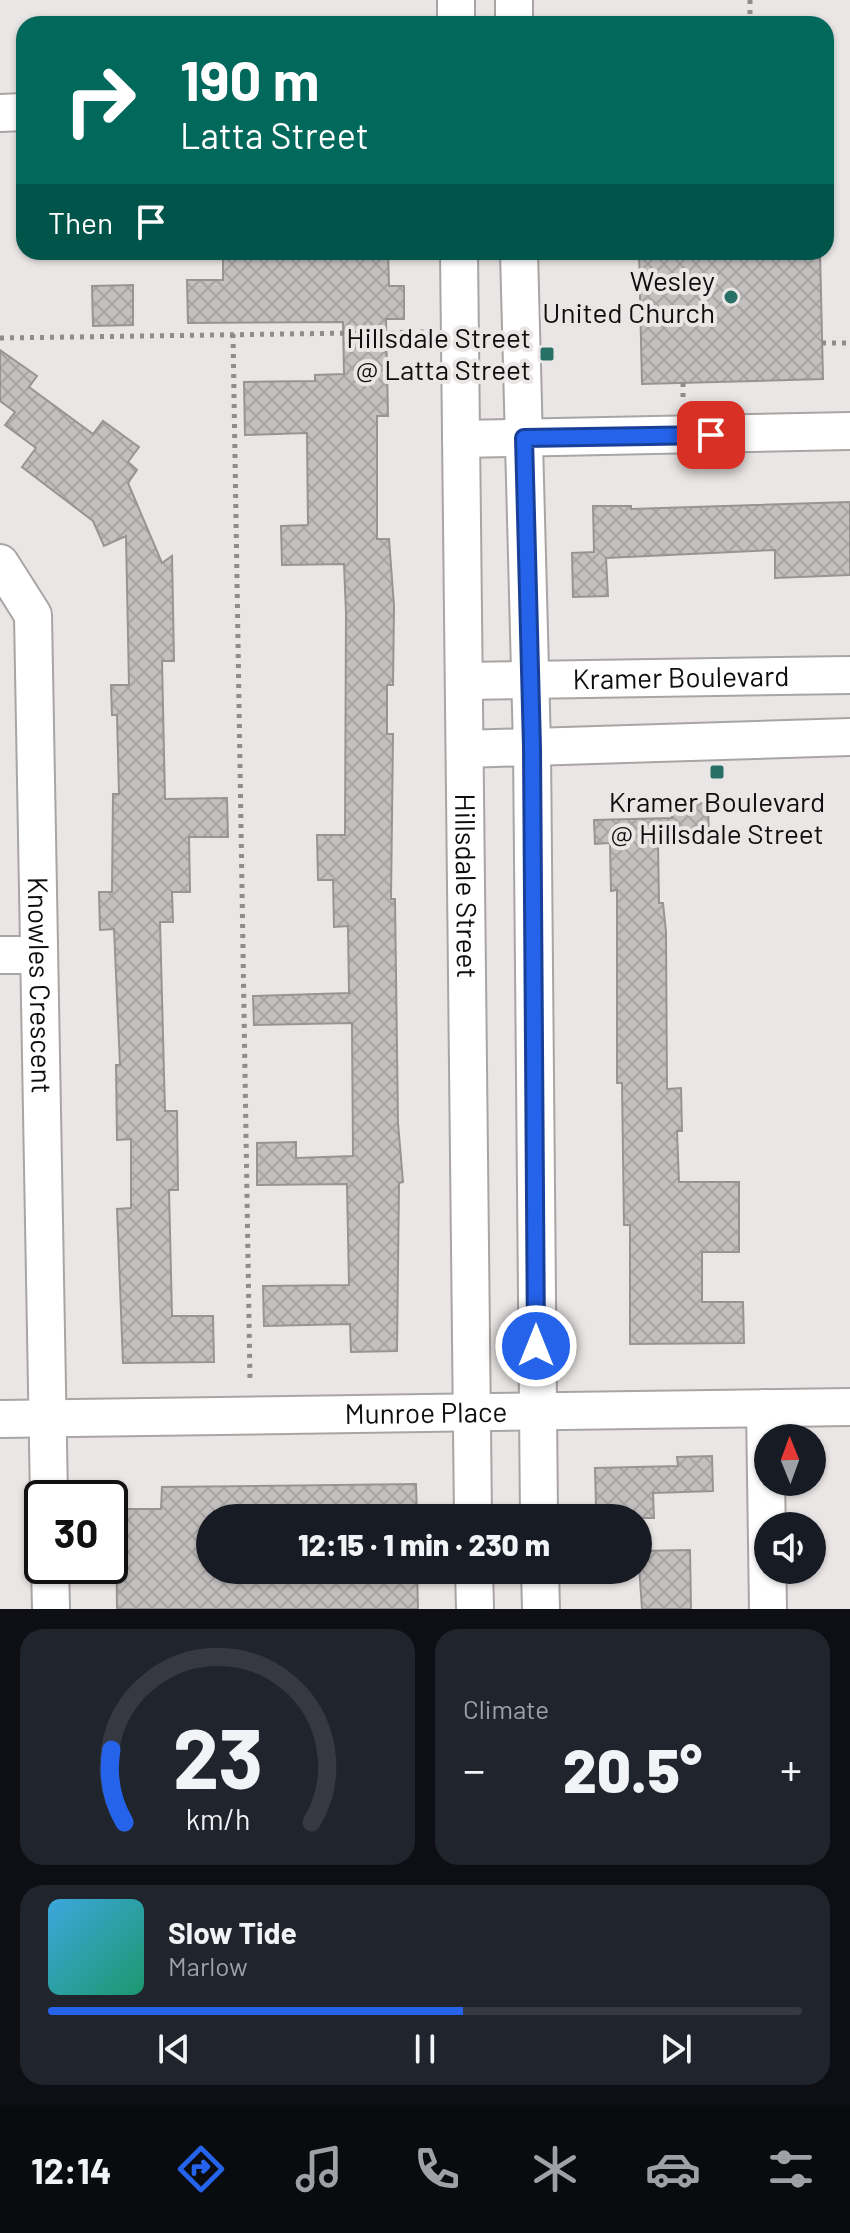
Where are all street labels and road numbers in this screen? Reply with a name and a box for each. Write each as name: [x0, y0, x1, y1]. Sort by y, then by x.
street label: Kramer Boulevard: [572, 658, 790, 695]
street label: Hillsdale Street: [449, 793, 485, 979]
street label: Knowles Crescent: [22, 876, 60, 1094]
street label: Munroe Place: [344, 1394, 508, 1430]

